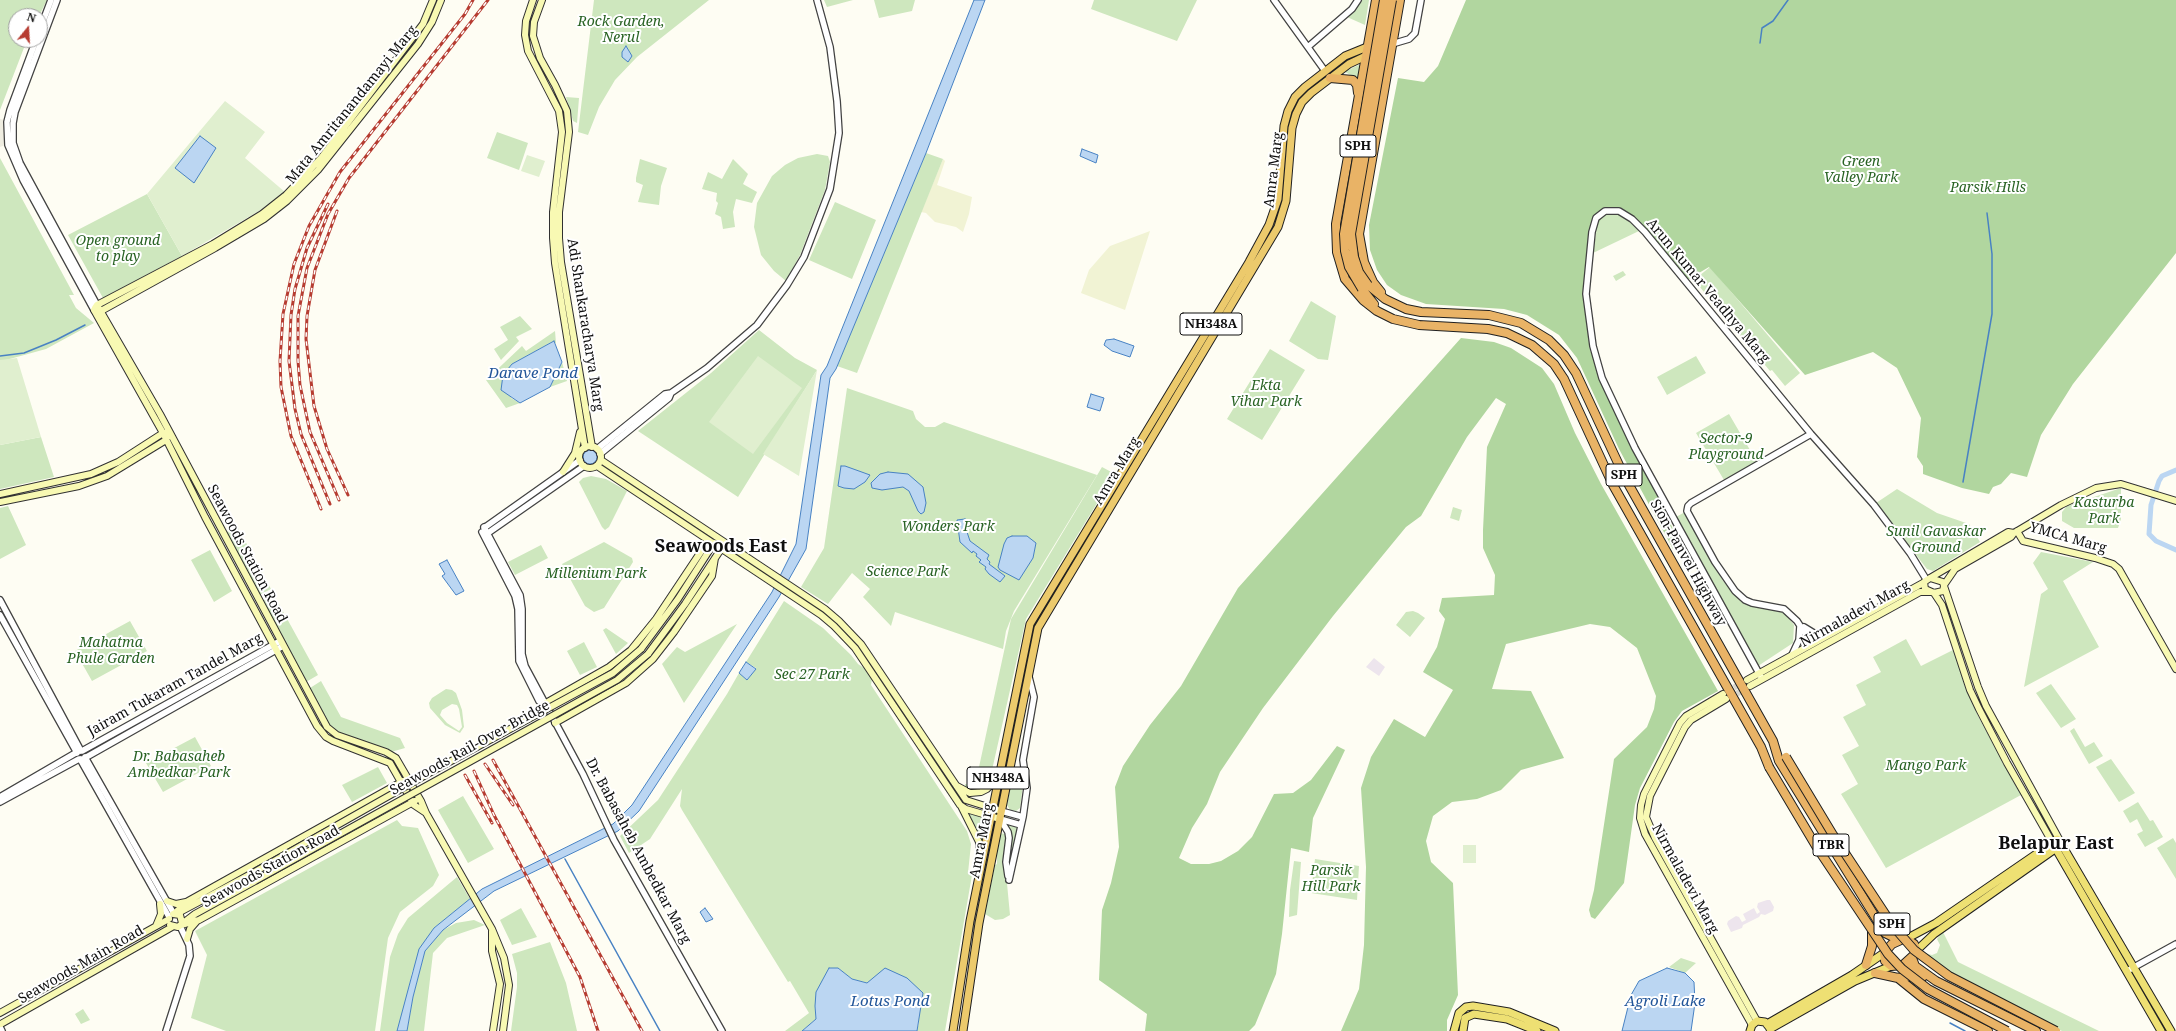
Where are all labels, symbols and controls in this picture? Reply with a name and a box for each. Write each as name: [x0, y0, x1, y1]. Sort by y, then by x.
north arrow: [8, 8, 48, 48]
text: N: [25, 9, 38, 26]
park label: Rock Garden, Nerul: [577, 14, 665, 46]
street label: Mata Amritanandamayi Marg: [283, 22, 421, 188]
street label: Amra Marg: [1261, 131, 1287, 209]
road number: SPH: [1340, 135, 1376, 157]
park label: Green Valley Park: [1824, 154, 1898, 186]
park label: Parsik Hills: [1950, 180, 2026, 196]
street label: Arun Kumar Veadhya Marg: [1643, 215, 1773, 367]
park label: Open ground to play: [76, 233, 160, 266]
street label: Adi Shankaracharya Marg: [563, 237, 607, 413]
road number: NH348A: [1180, 313, 1242, 335]
water label: Darave Pond: [488, 365, 578, 383]
park label: Ekta Vihar Park: [1230, 378, 1302, 410]
park label: Sector-9 Playground: [1688, 431, 1764, 464]
street label: Amra Marg: [1090, 434, 1144, 508]
road number: SPH: [1606, 464, 1642, 486]
street label: Seawoods Station Road: [203, 482, 291, 626]
park label: Kasturba Park: [2074, 495, 2134, 528]
street label: Sion-Panvel Highway: [1646, 497, 1730, 629]
park label: Wonders Park: [901, 519, 995, 535]
street label: YMCA Marg: [2028, 519, 2108, 557]
park label: Sunil Gavaskar Ground: [1886, 524, 1986, 556]
district label: Seawoods East: [655, 536, 787, 558]
park label: Science Park: [866, 564, 948, 580]
park label: Millenium Park: [545, 566, 647, 582]
street label: Nirmaladevi Marg: [1797, 577, 1913, 651]
street label: Jairam Tukaram Tandel Marg: [85, 630, 265, 740]
park label: Mahatma Phule Garden: [67, 635, 155, 668]
park label: Sec 27 Park: [774, 667, 850, 683]
street label: Seawoods Rail-Over Bridge: [387, 697, 553, 799]
park label: Dr. Babasaheb Ambedkar Park: [128, 749, 230, 782]
street label: Dr. Babasaheb Ambedkar Marg: [582, 755, 694, 947]
park label: Mango Park: [1886, 758, 1966, 774]
road number: NH348A: [967, 767, 1029, 789]
street label: Amra Marg: [966, 802, 998, 880]
street label: Nirmaladevi Marg: [1648, 821, 1722, 937]
street label: Seawoods Station Road: [200, 822, 342, 912]
district label: Belapur East: [1998, 833, 2114, 855]
road number: TBR: [1813, 834, 1849, 856]
park label: Parsik Hill Park: [1302, 863, 1360, 896]
road number: SPH: [1874, 913, 1910, 935]
street label: Seawoods Main Road: [15, 922, 147, 1008]
water label: Lotus Pond: [851, 993, 929, 1011]
water label: Agroli Lake: [1625, 993, 1705, 1011]

